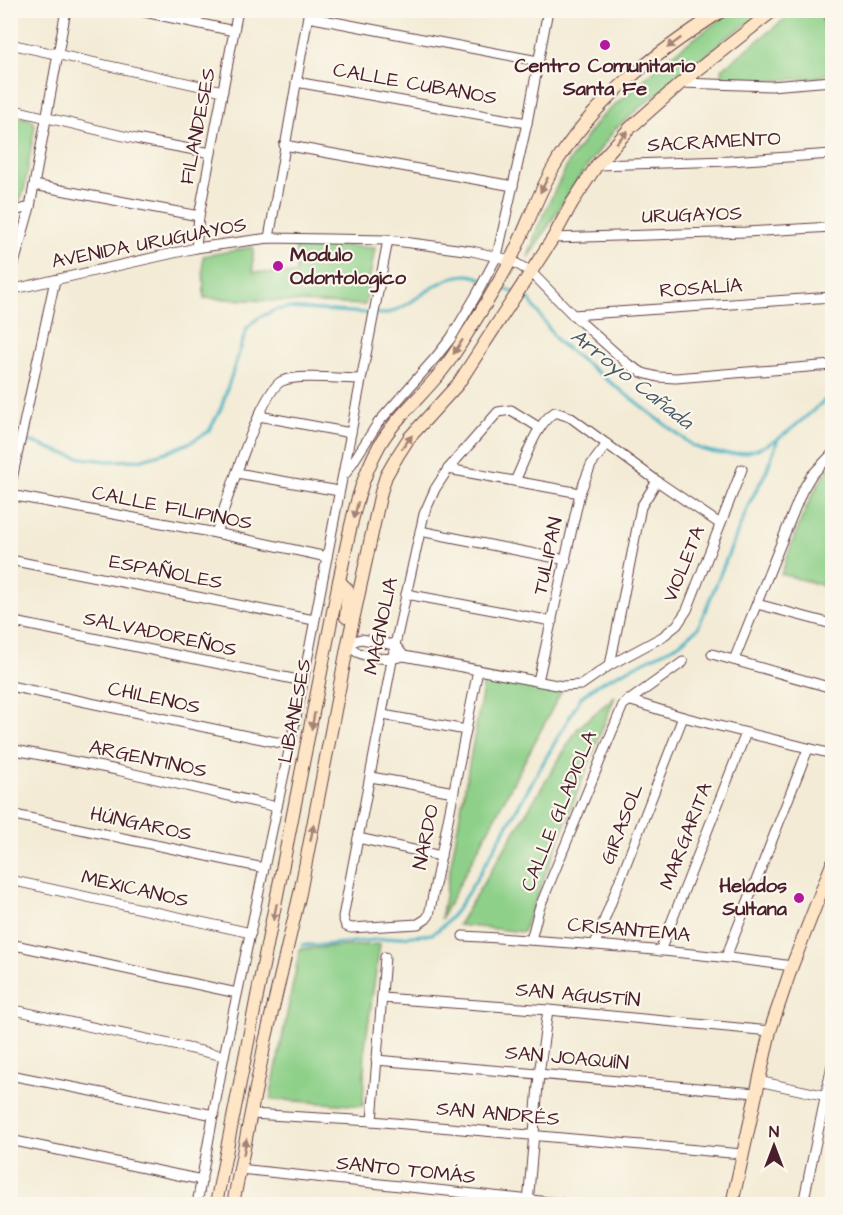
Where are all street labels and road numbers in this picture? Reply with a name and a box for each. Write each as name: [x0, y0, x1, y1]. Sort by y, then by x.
street label: CALLE CUBANOS: [331, 56, 499, 112]
street label: FILANDESES: [173, 65, 223, 187]
street label: SACRAMENTO: [647, 125, 781, 159]
street label: URUGAYOS: [641, 199, 743, 231]
street label: AVENIDA URUGUAYOS: [49, 210, 249, 276]
street label: ROSALÍA: [659, 271, 744, 305]
street label: CALLE FILIPINOS: [89, 479, 255, 537]
street label: TULIPAN: [526, 515, 570, 597]
street label: VIOLETA: [656, 522, 712, 606]
street label: ESPAÑOLES: [107, 547, 225, 597]
street label: MAGNOLIA: [357, 575, 405, 677]
street label: SALVADOREÑOS: [81, 604, 239, 664]
street label: LIBANESES: [271, 656, 319, 766]
street label: CHILENOS: [105, 675, 203, 721]
street label: CALLE GLADIOLA: [514, 726, 604, 896]
street label: ARGENTINOS: [87, 733, 210, 785]
street label: MARGARITA: [653, 778, 719, 894]
street label: GIRASOL: [594, 780, 650, 868]
street label: HÚNGAROS: [88, 800, 194, 848]
street label: NARDO: [406, 802, 446, 872]
street label: MEXICANOS: [79, 863, 191, 915]
street label: CRISANTEMA: [566, 911, 692, 949]
street label: SAN AGUSTÍN: [515, 976, 641, 1014]
street label: SAN JOAQUÍN: [504, 1039, 630, 1077]
street label: SAN ANDRÉS: [435, 1095, 561, 1133]
street label: SANTO TOMÁS: [335, 1149, 477, 1191]

